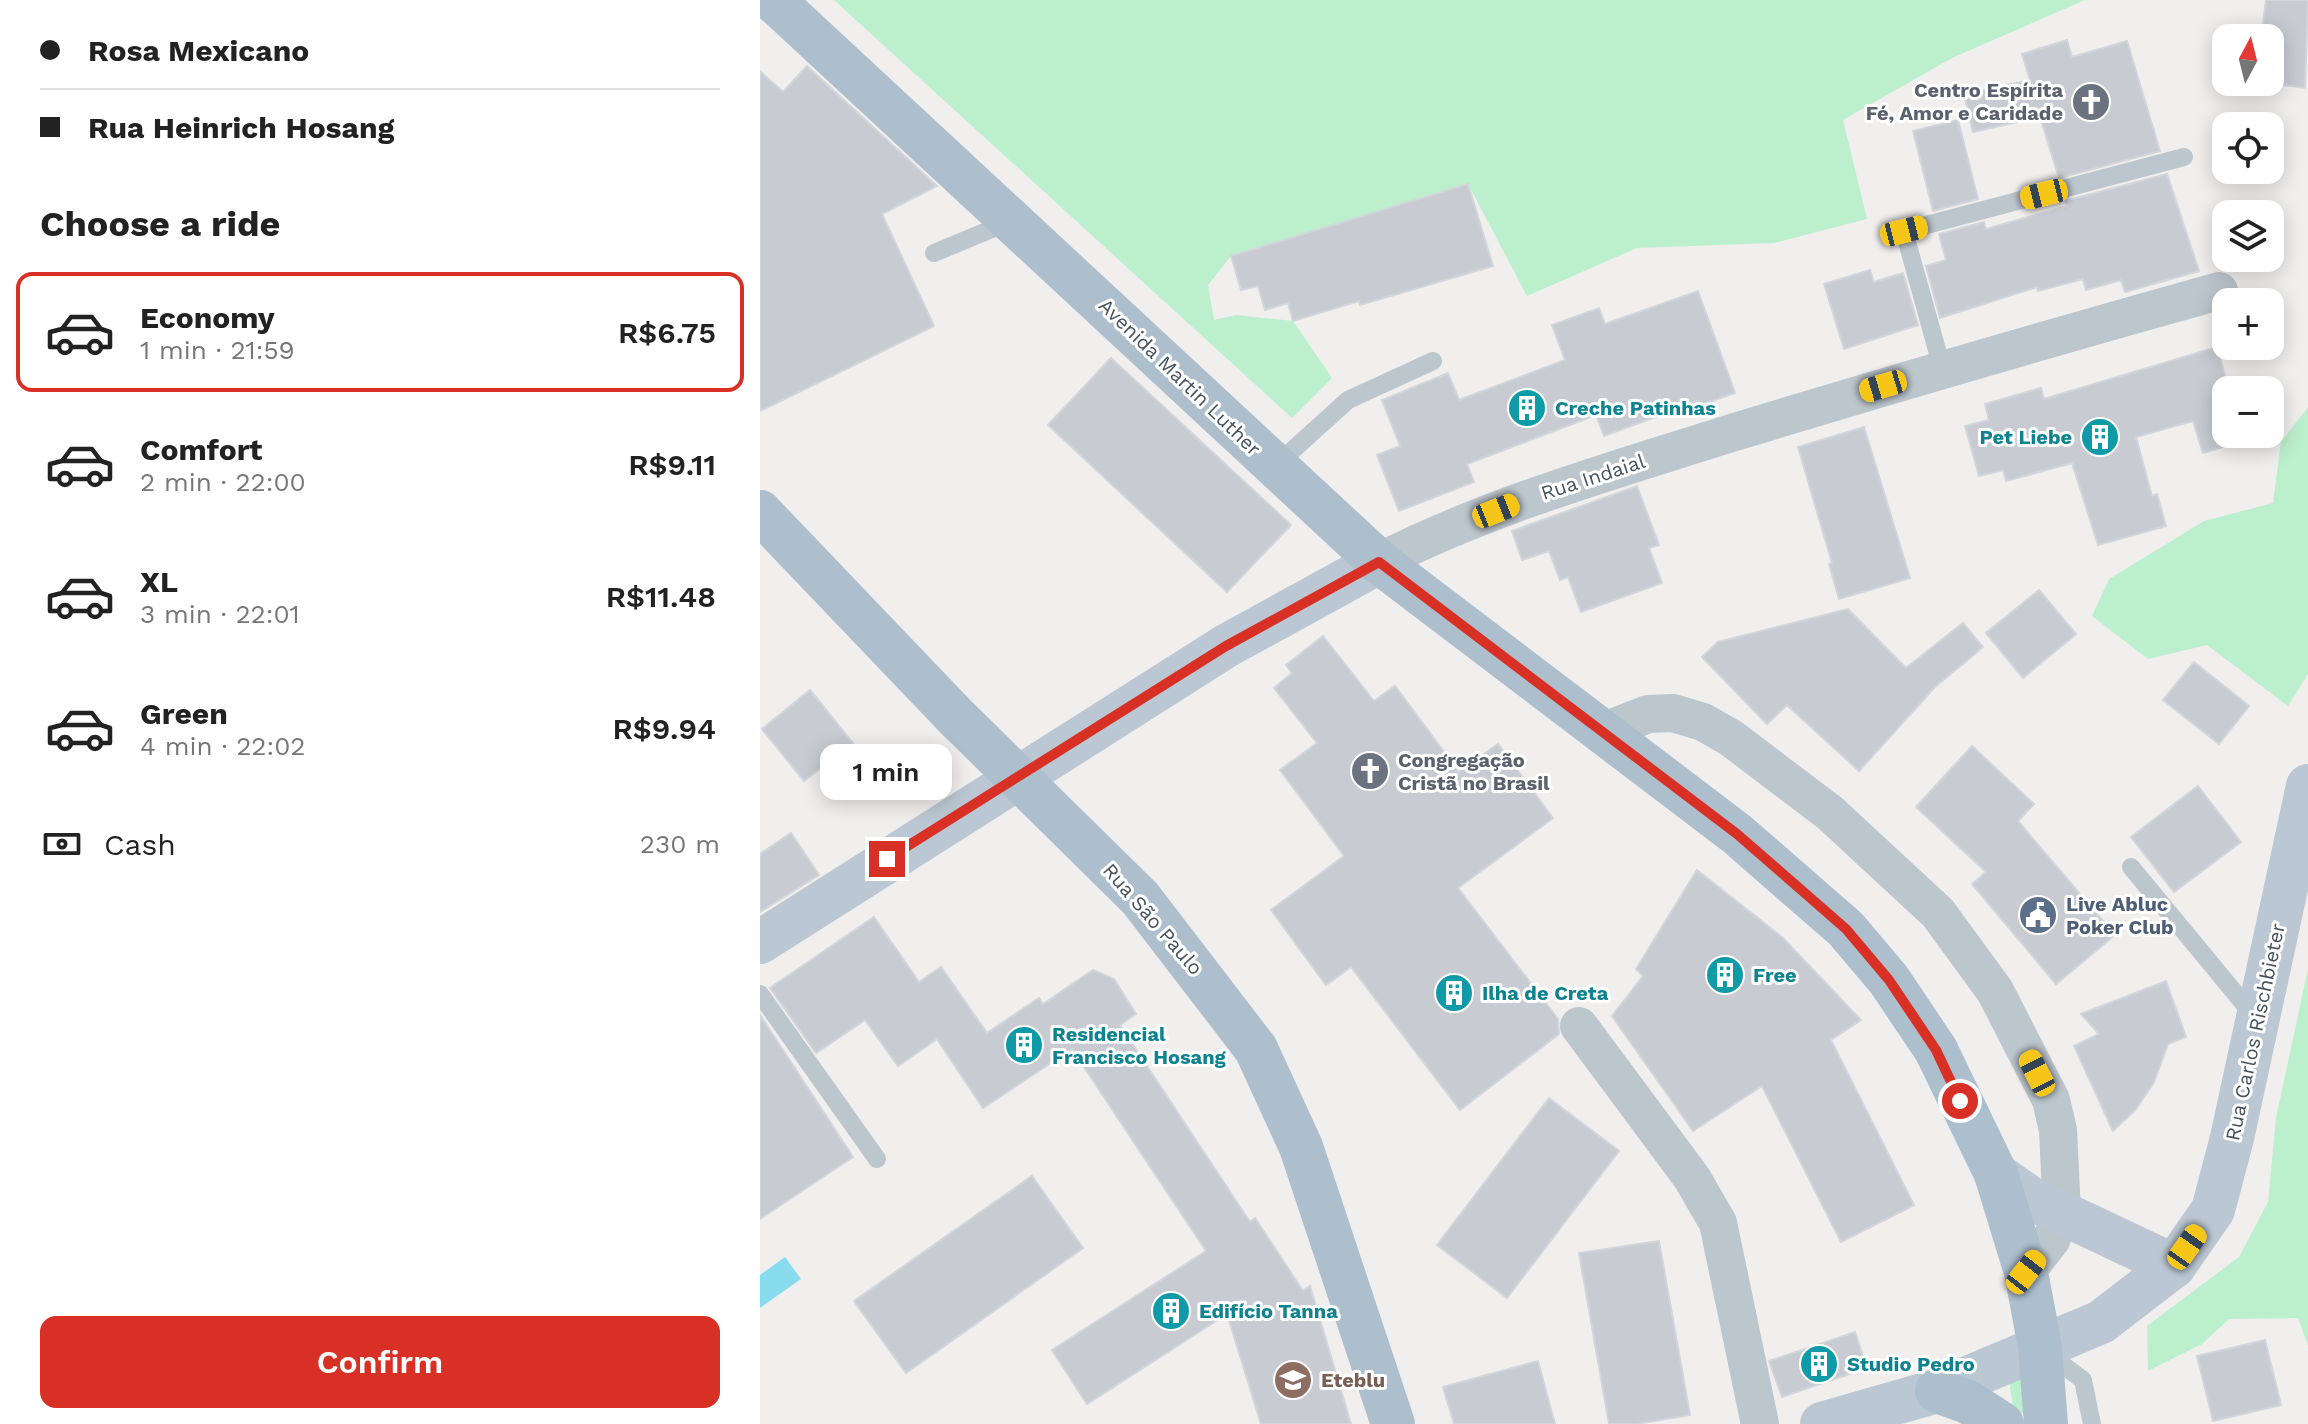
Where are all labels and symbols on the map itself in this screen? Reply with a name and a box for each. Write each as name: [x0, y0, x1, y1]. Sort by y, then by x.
north arrow: [2212, 24, 2284, 96]
place label: Centro Espírita Fé, Amor e Caridade: [1866, 78, 2063, 125]
church icon: Centro Espírita Fé, Amor e Caridade: [2070, 81, 2112, 123]
car: [2018, 177, 2070, 211]
car: [1878, 214, 1930, 248]
street label: Avenida Martin Luther: [1094, 293, 1266, 461]
car: [1857, 368, 1909, 404]
building icon: Creche Patinhas: [1506, 387, 1548, 429]
place label: Creche Patinhas: [1555, 396, 1716, 420]
building icon: Pet Liebe: [2079, 416, 2121, 458]
place label: Pet Liebe: [1979, 425, 2072, 449]
street label: Rua Indaial: [1538, 449, 1648, 505]
car: [1469, 491, 1523, 531]
callout: 1 min: [821, 743, 953, 799]
place label: Congregação Cristã no Brasil: [1398, 748, 1550, 795]
church icon: Congregação Cristã no Brasil: [1349, 750, 1391, 792]
route end: [869, 841, 905, 877]
street label: Rua São Paulo: [1098, 858, 1208, 980]
place label: Live Abluc Poker Club: [2066, 892, 2174, 939]
public building icon: Live Abluc Poker Club: [2017, 894, 2059, 936]
street label: Rua Carlos Rischbieter: [2220, 921, 2290, 1143]
building icon: Free: [1704, 954, 1746, 996]
place label: Free: [1753, 963, 1797, 987]
building icon: Ilha de Creta: [1433, 972, 1475, 1014]
place label: Ilha de Creta: [1482, 981, 1609, 1005]
place label: Residencial Francisco Hosang: [1052, 1022, 1227, 1069]
building icon: Residencial Francisco Hosang: [1003, 1024, 1045, 1066]
car: [2015, 1046, 2059, 1100]
route start: [1942, 1083, 1978, 1119]
car: [2163, 1220, 2211, 1274]
car: [2002, 1246, 2050, 1298]
building icon: Edifício Tanna: [1150, 1290, 1192, 1332]
place label: Edifício Tanna: [1199, 1299, 1338, 1323]
building icon: Studio Pedro: [1798, 1343, 1840, 1385]
place label: Studio Pedro: [1847, 1352, 1975, 1376]
school or university icon: Eteblu: [1272, 1359, 1314, 1401]
place label: Eteblu: [1321, 1368, 1385, 1392]

